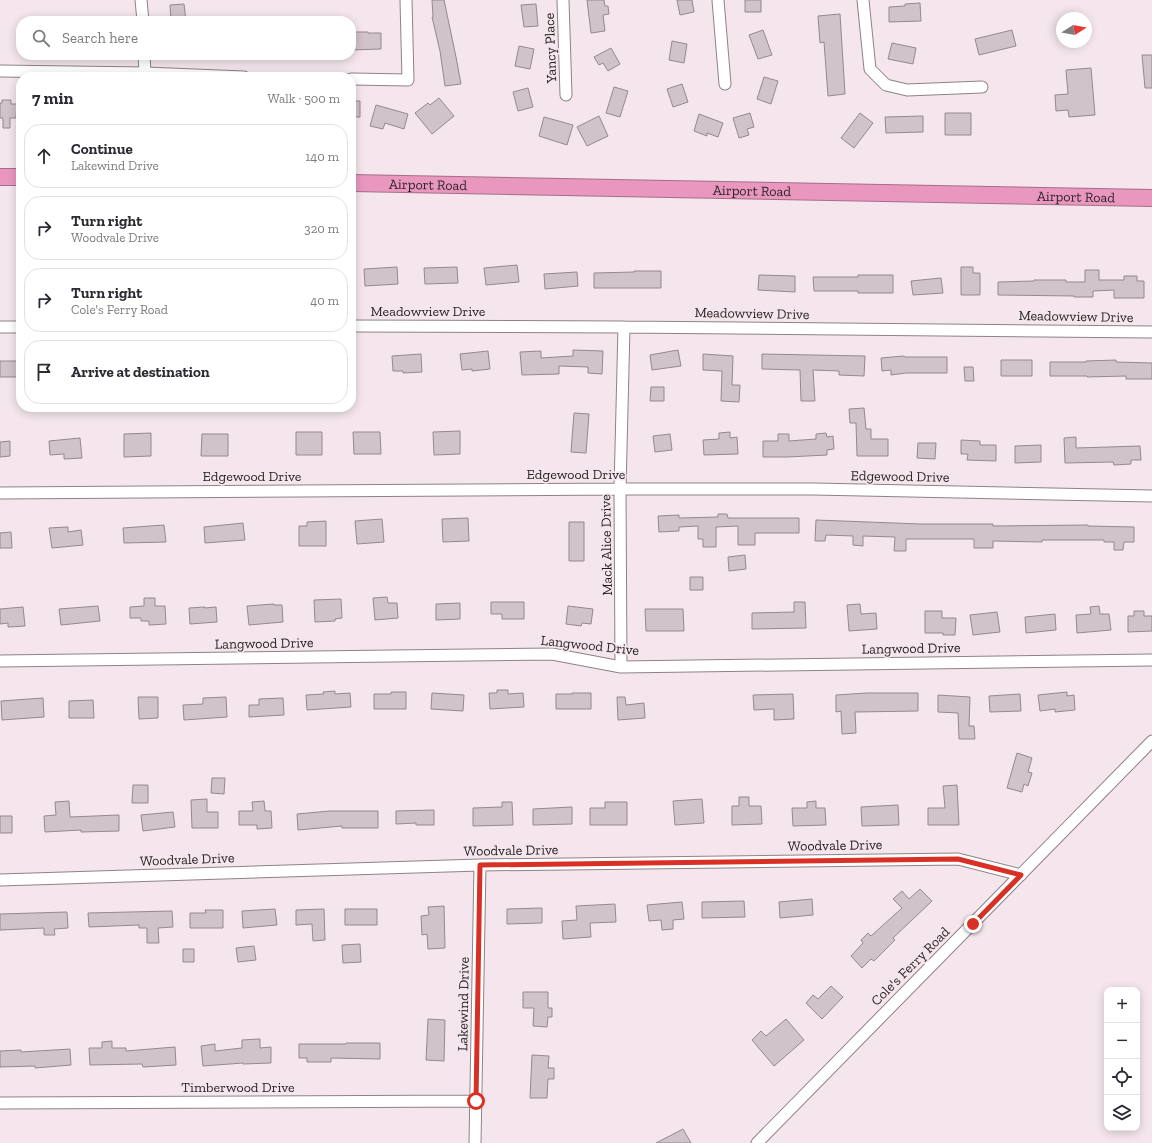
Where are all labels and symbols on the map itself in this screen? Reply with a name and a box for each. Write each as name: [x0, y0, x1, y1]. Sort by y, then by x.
street label: Yancy Place: [541, 12, 560, 84]
north arrow: [1056, 12, 1092, 48]
street label: Airport Road: [389, 176, 468, 194]
street label: Airport Road: [713, 182, 791, 200]
street label: Airport Road: [1037, 188, 1115, 206]
street label: Meadowview Drive: [371, 303, 486, 320]
street label: Meadowview Drive: [694, 304, 810, 323]
street label: Meadowview Drive: [1018, 307, 1134, 326]
street label: Edgewood Drive: [527, 466, 626, 483]
street label: Edgewood Drive: [850, 467, 950, 486]
street label: Edgewood Drive: [203, 468, 302, 485]
street label: Mack Alice Drive: [597, 494, 616, 596]
street label: Langwood Drive: [540, 632, 640, 659]
street label: Langwood Drive: [214, 634, 314, 653]
street label: Langwood Drive: [861, 639, 961, 658]
street label: Woodvale Drive: [788, 836, 883, 855]
street label: Woodvale Drive: [464, 841, 559, 860]
street label: Woodvale Drive: [139, 849, 235, 870]
route end: [964, 915, 982, 933]
street label: Cole's Ferry Road: [867, 923, 953, 1009]
street label: Lakewind Drive: [454, 956, 473, 1051]
street label: Timberwood Drive: [181, 1079, 295, 1096]
route start: [467, 1092, 485, 1110]

